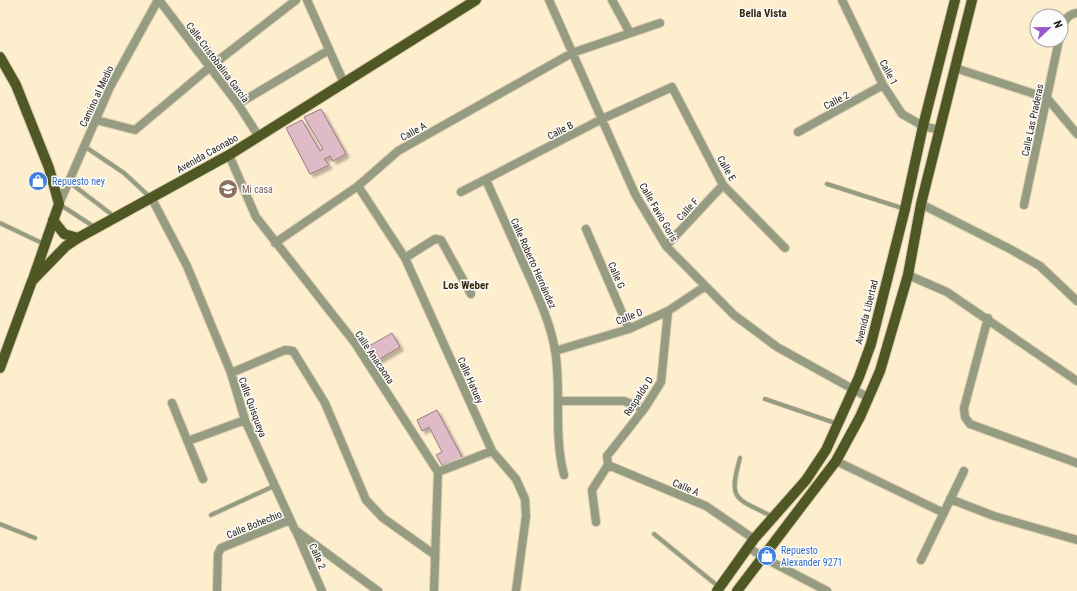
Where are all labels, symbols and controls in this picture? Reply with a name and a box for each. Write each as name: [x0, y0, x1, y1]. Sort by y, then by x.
district label: Bella Vista: [739, 7, 787, 20]
north arrow: [1029, 8, 1069, 48]
text: N: [1051, 19, 1065, 30]
street label: Calle Cristobalina García: [184, 20, 251, 105]
street label: Calle 1: [877, 58, 900, 87]
street label: Camino al Medio: [77, 64, 115, 129]
street label: Calle Las Praderas: [1019, 83, 1046, 157]
street label: Calle 2: [822, 89, 851, 112]
street label: Calle B: [546, 119, 575, 142]
street label: Calle A: [398, 120, 428, 143]
street label: Avenida Caonabo: [175, 132, 240, 175]
street label: Calle E: [715, 154, 738, 183]
shop icon: Repuesto ney: [27, 170, 49, 192]
place label: Repuesto ney: [52, 176, 105, 187]
school or university icon: Mi casa: [217, 178, 239, 200]
street label: Calle Favio Goris: [637, 181, 680, 244]
place label: Mi casa: [242, 184, 273, 195]
street label: Calle F: [674, 196, 701, 223]
street label: Calle Roberto Hernández: [509, 216, 558, 310]
street label: Calle G: [606, 260, 627, 290]
district label: Los Weber: [443, 279, 489, 292]
street label: Avenida Libertad: [853, 279, 880, 346]
street label: Calle D: [614, 306, 644, 327]
street label: Calle Anacaona: [353, 329, 396, 386]
street label: Calle Hatuey: [455, 355, 486, 405]
street label: Respaldo D: [622, 374, 655, 418]
street label: Calle Quisqueya: [237, 376, 269, 439]
street label: Calle A: [671, 477, 701, 498]
street label: Calle Bohechio: [225, 508, 284, 541]
street label: Calle 2: [307, 542, 328, 571]
shop icon: Repuesto Alexander 9271: [756, 545, 778, 567]
place label: Repuesto Alexander 9271: [781, 545, 843, 568]

